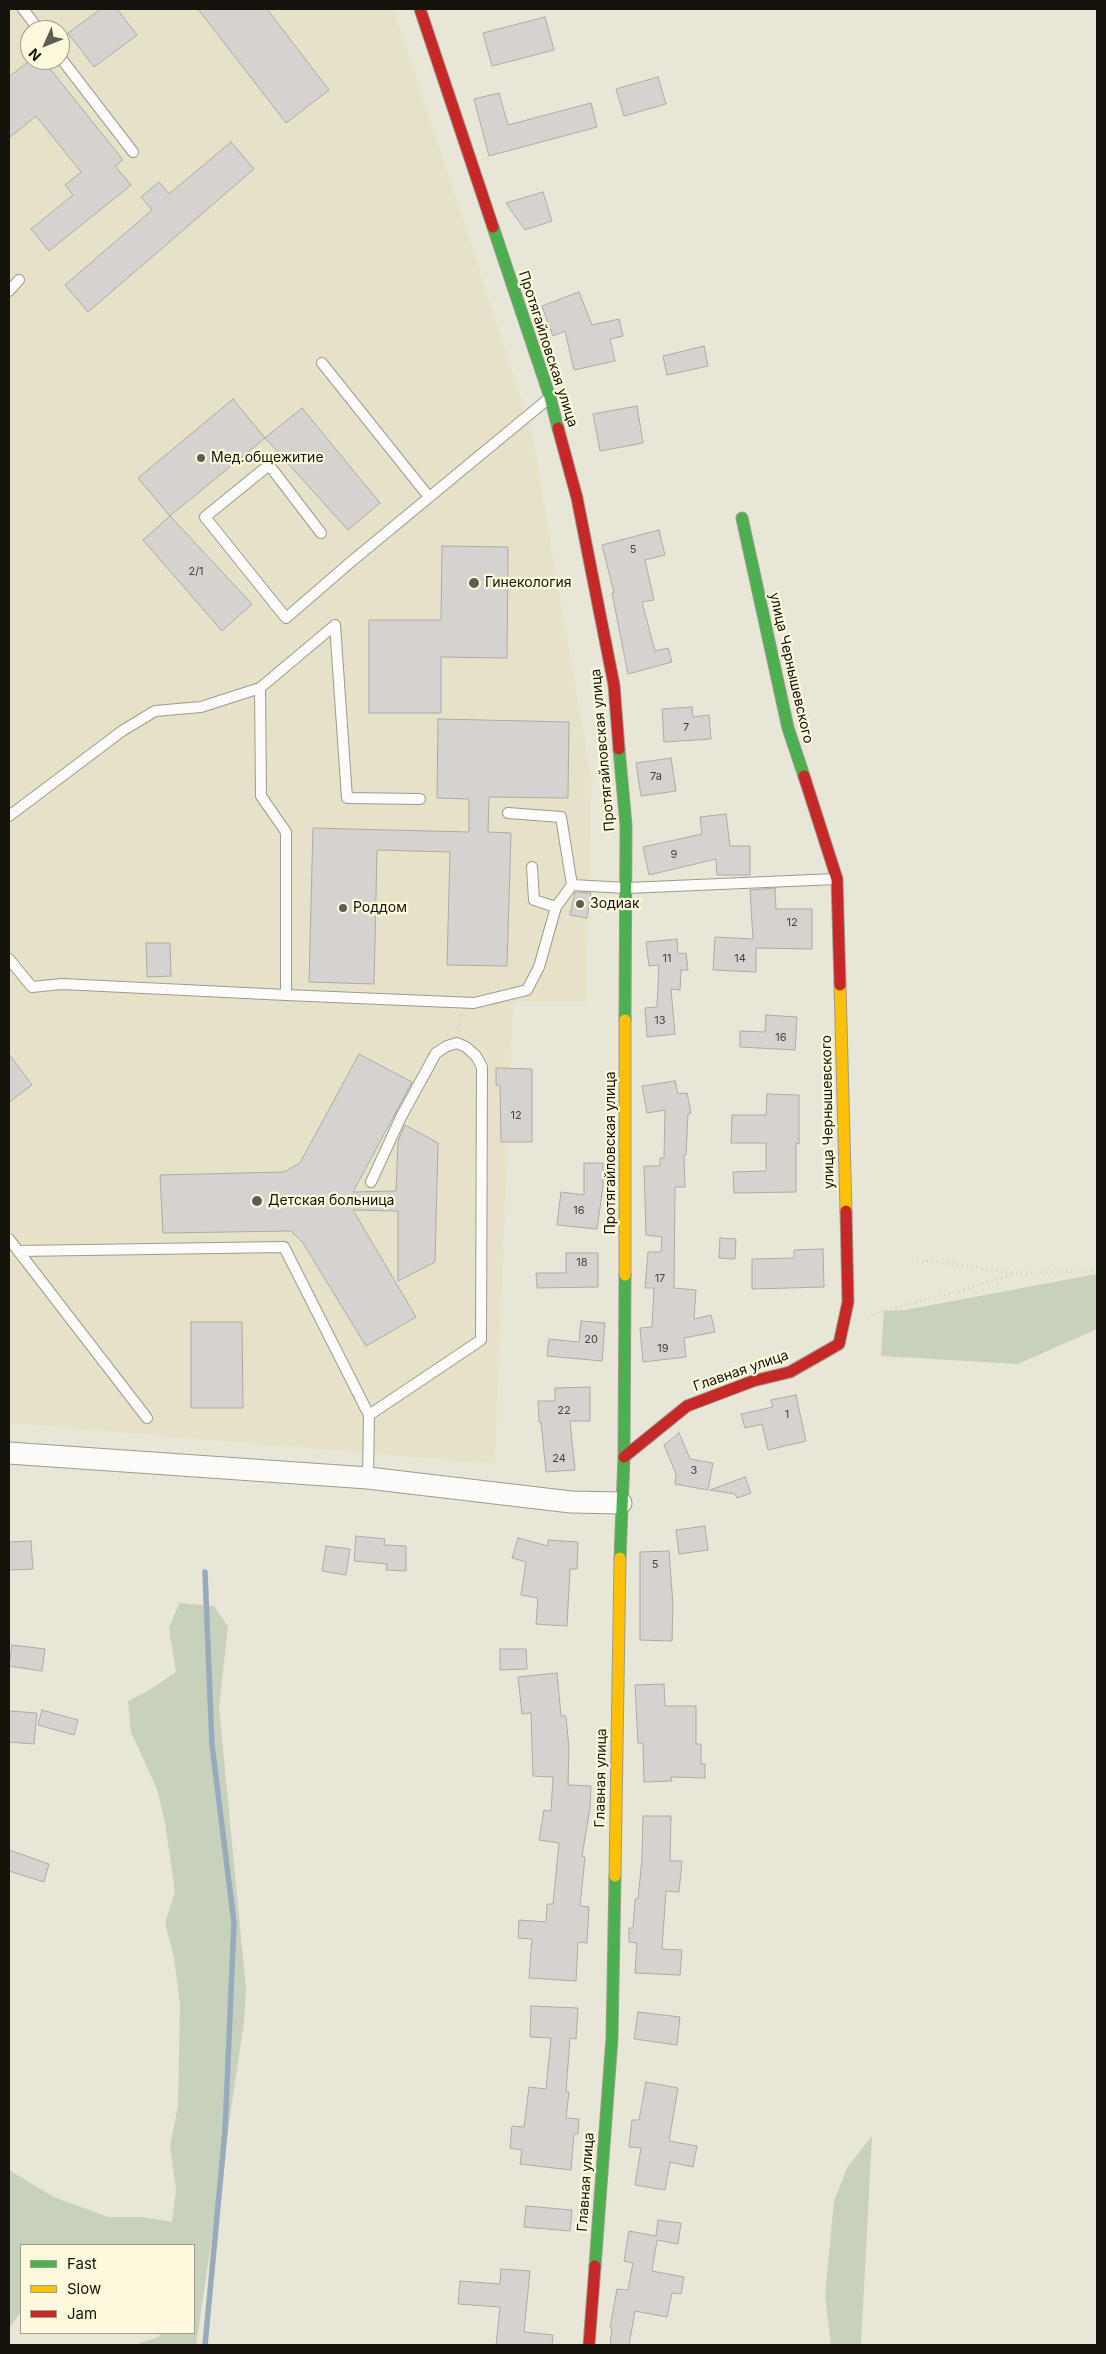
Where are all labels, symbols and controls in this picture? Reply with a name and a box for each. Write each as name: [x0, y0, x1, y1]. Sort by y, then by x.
north arrow: [20, 20, 70, 70]
text: N: [25, 45, 44, 65]
street label: Протягайловская улица: [515, 269, 581, 429]
place label: Мед.общежитие: [211, 450, 324, 466]
marker: Мед.общежитие: [195, 452, 207, 464]
house number: 5: [630, 543, 636, 557]
house number: 2/1: [188, 565, 204, 579]
place label: Гинекология: [485, 575, 572, 591]
marker: Гинекология: [467, 576, 481, 590]
street label: улица Чернышевского: [765, 591, 817, 745]
street label: Протягайловская улица: [588, 668, 618, 832]
house number: 7: [683, 721, 689, 735]
house number: 7a: [650, 770, 662, 784]
house number: 9: [671, 848, 677, 862]
place label: Зодиак: [590, 896, 640, 912]
marker: Зодиак: [574, 898, 586, 910]
place label: Роддом: [353, 900, 407, 916]
marker: Роддом: [337, 902, 349, 914]
house number: 12: [786, 916, 798, 930]
house number: 11: [663, 952, 671, 966]
house number: 14: [734, 952, 746, 966]
house number: 13: [654, 1014, 666, 1028]
house number: 16: [775, 1031, 787, 1045]
street label: улица Чернышевского: [818, 1035, 838, 1189]
street label: Протягайловская улица: [603, 1071, 619, 1235]
house number: 12: [510, 1109, 522, 1123]
place label: Детская больница: [268, 1193, 394, 1209]
marker: Детская больница: [250, 1194, 264, 1208]
house number: 16: [573, 1204, 585, 1218]
house number: 18: [576, 1256, 588, 1270]
house number: 17: [655, 1272, 665, 1286]
house number: 20: [584, 1333, 598, 1347]
house number: 19: [657, 1342, 669, 1356]
street label: Главная улица: [691, 1347, 791, 1395]
house number: 22: [557, 1404, 571, 1418]
house number: 1: [785, 1408, 789, 1422]
house number: 24: [552, 1452, 566, 1466]
house number: 3: [691, 1464, 697, 1478]
house number: 5: [652, 1558, 658, 1572]
street label: Главная улица: [592, 1728, 610, 1828]
street label: Главная улица: [574, 2132, 598, 2232]
legend: [20, 2244, 195, 2334]
text: Fast: [67, 2254, 97, 2273]
text: Slow: [67, 2279, 101, 2298]
text: Jam: [67, 2304, 97, 2323]

